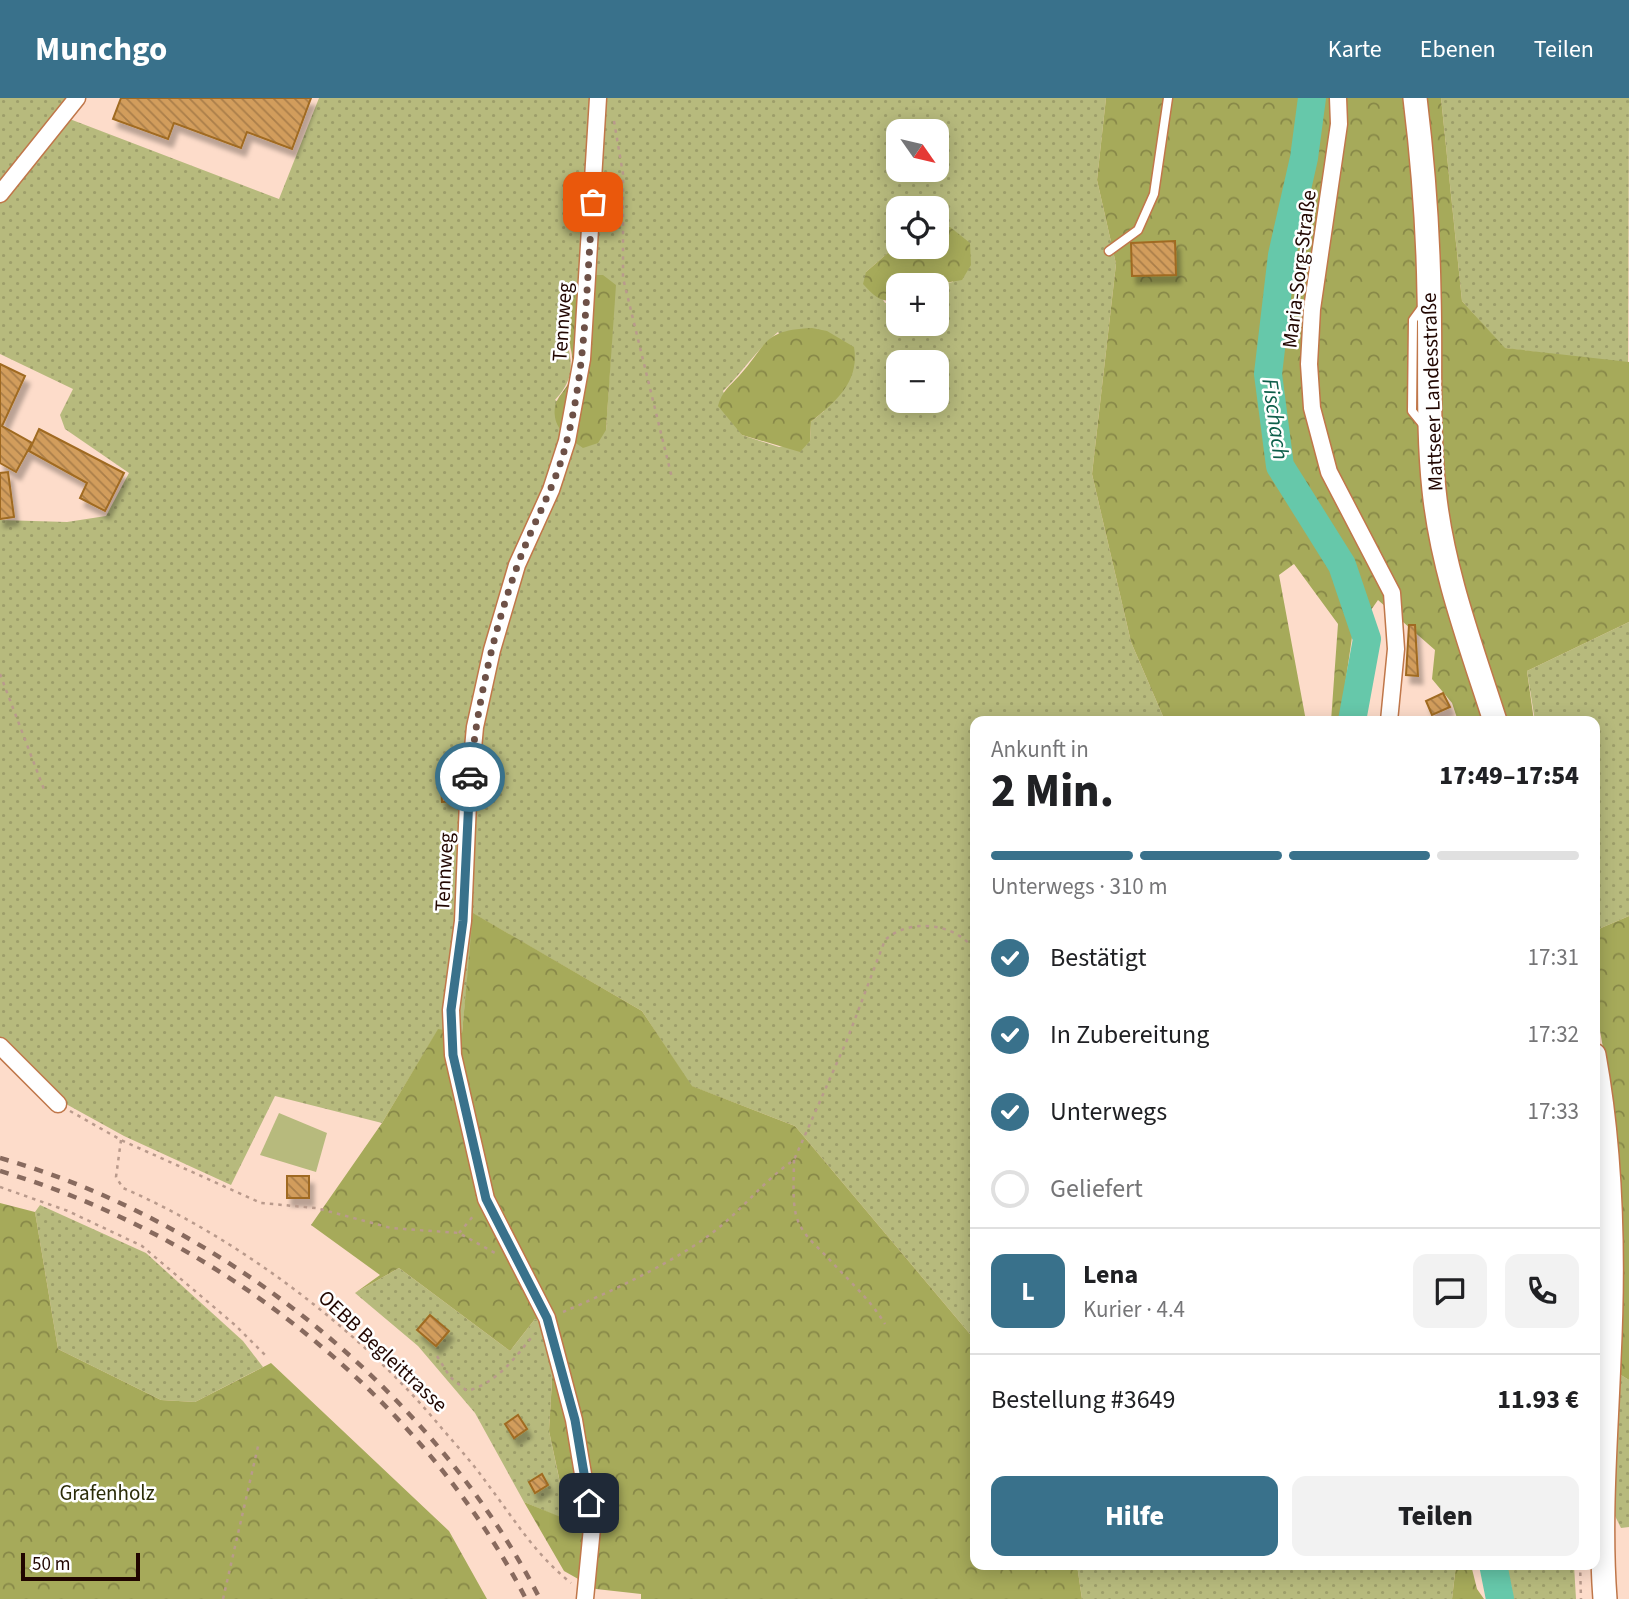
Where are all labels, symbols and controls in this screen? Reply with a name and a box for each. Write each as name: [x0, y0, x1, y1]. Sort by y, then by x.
text: Munchgo: [35, 26, 167, 73]
text: Karte: [1328, 32, 1382, 67]
text: Ebenen: [1420, 32, 1496, 67]
text: Teilen: [1534, 32, 1594, 67]
north arrow: [886, 119, 948, 182]
map controls: [886, 119, 949, 413]
pin: [563, 172, 623, 232]
icon: bag: [574, 183, 612, 221]
street label: Maria-Sorg-Straße: [1274, 188, 1324, 350]
button: locate: [886, 196, 949, 259]
button: +: [886, 273, 949, 336]
street label: Tennweg: [544, 281, 580, 362]
street label: Mattseer Landesstraße: [1414, 292, 1450, 492]
button: −: [886, 350, 949, 413]
water label: Fischach: [1253, 376, 1298, 462]
text: Ankunft in: [991, 733, 1089, 766]
courier: [435, 742, 505, 812]
text: 17:49–17:54: [1439, 757, 1579, 794]
icon: car: [451, 758, 489, 796]
text: 2 Min.: [991, 759, 1114, 824]
street label: Tennweg: [427, 831, 461, 912]
text: Unterwegs · 310 m: [991, 870, 1167, 903]
icon: check: [991, 939, 1029, 977]
text: Bestätigt: [1050, 939, 1147, 976]
text: 17:31: [1528, 941, 1579, 974]
icon: check: [991, 1016, 1029, 1054]
text: In Zubereitung: [1050, 1016, 1209, 1053]
text: 17:32: [1528, 1018, 1579, 1051]
icon: check: [991, 1093, 1029, 1131]
text: Unterwegs: [1050, 1093, 1167, 1130]
text: 17:33: [1528, 1095, 1579, 1128]
text: Geliefert: [1050, 1170, 1143, 1207]
button: chat: [1413, 1254, 1487, 1328]
button: phone: [1505, 1254, 1579, 1328]
text: Lena: [1083, 1256, 1138, 1293]
text: L: [1021, 1273, 1035, 1310]
street label: OEBB Begleittrasse: [312, 1283, 454, 1419]
text: Kurier · 4.4: [1083, 1293, 1185, 1326]
text: Bestellung #3649: [991, 1381, 1175, 1418]
text: 11.93 €: [1497, 1381, 1579, 1418]
pin: [559, 1473, 619, 1533]
button: Hilfe: [991, 1476, 1278, 1556]
button: Teilen: [1292, 1476, 1579, 1556]
park label: Grafenholz: [59, 1478, 155, 1508]
icon: home: [570, 1484, 608, 1522]
scale bar: [21, 1550, 140, 1582]
text: 50 m: [32, 1551, 70, 1578]

